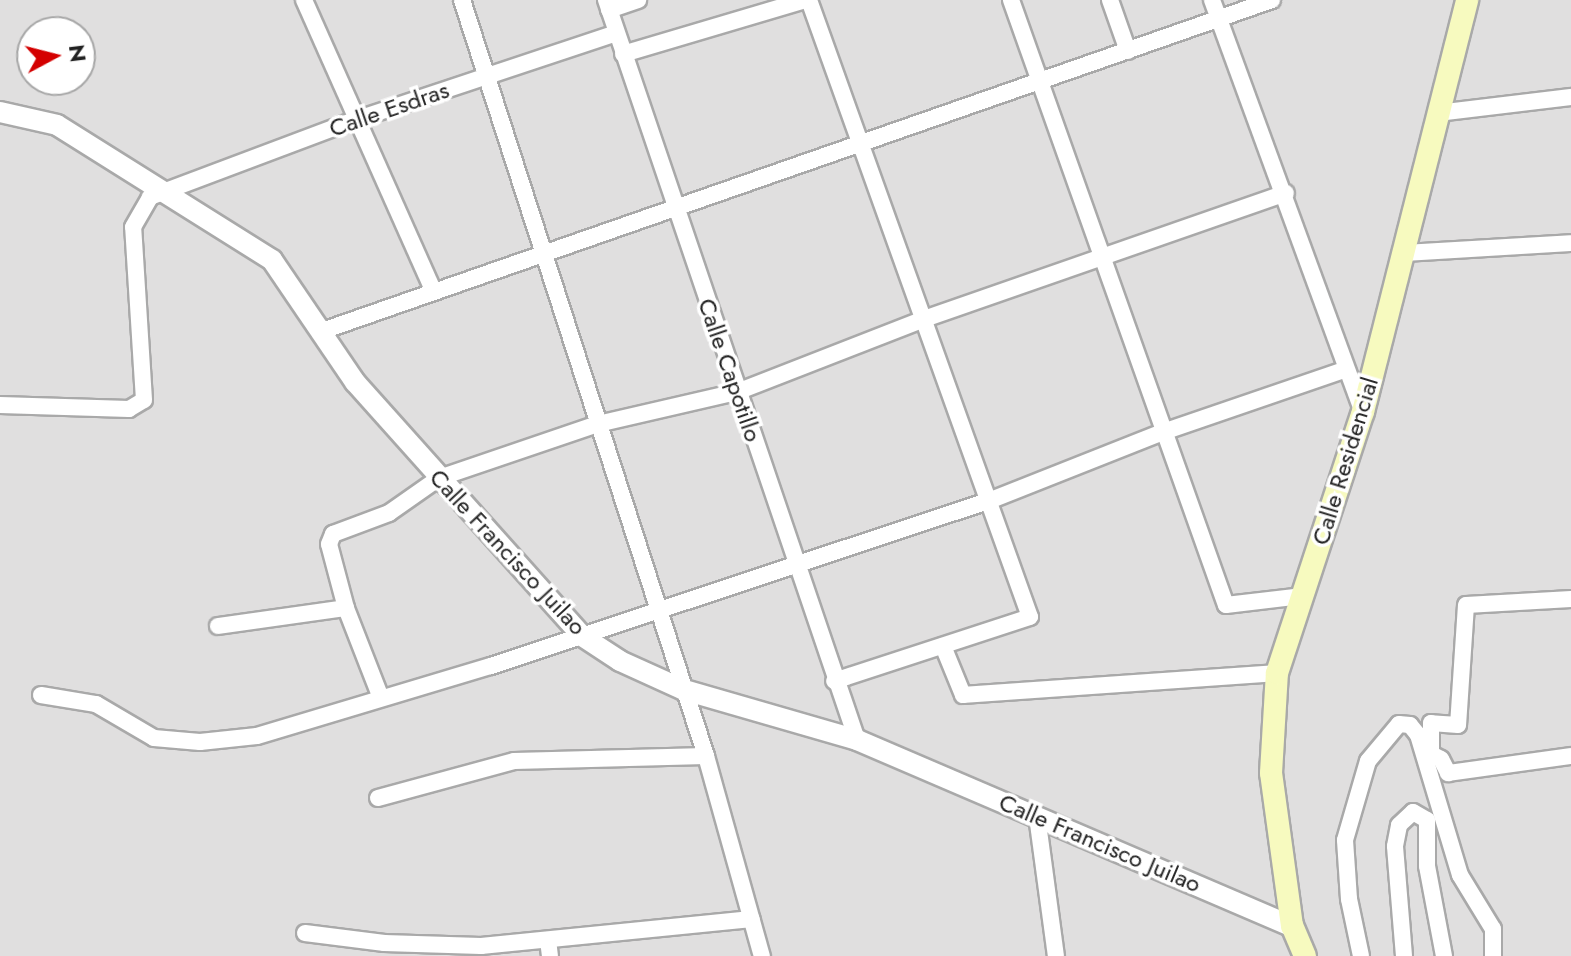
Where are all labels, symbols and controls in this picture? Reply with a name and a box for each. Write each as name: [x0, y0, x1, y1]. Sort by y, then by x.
north arrow: [16, 16, 96, 96]
text: N: [61, 43, 95, 64]
street label: Calle Esdras: [325, 75, 453, 143]
street label: Calle Capotillo: [692, 295, 768, 445]
street label: Calle Residencial: [1306, 374, 1384, 548]
street label: Calle Francisco Juilao: [424, 463, 592, 641]
street label: Calle Francisco Juilao: [995, 787, 1205, 899]

